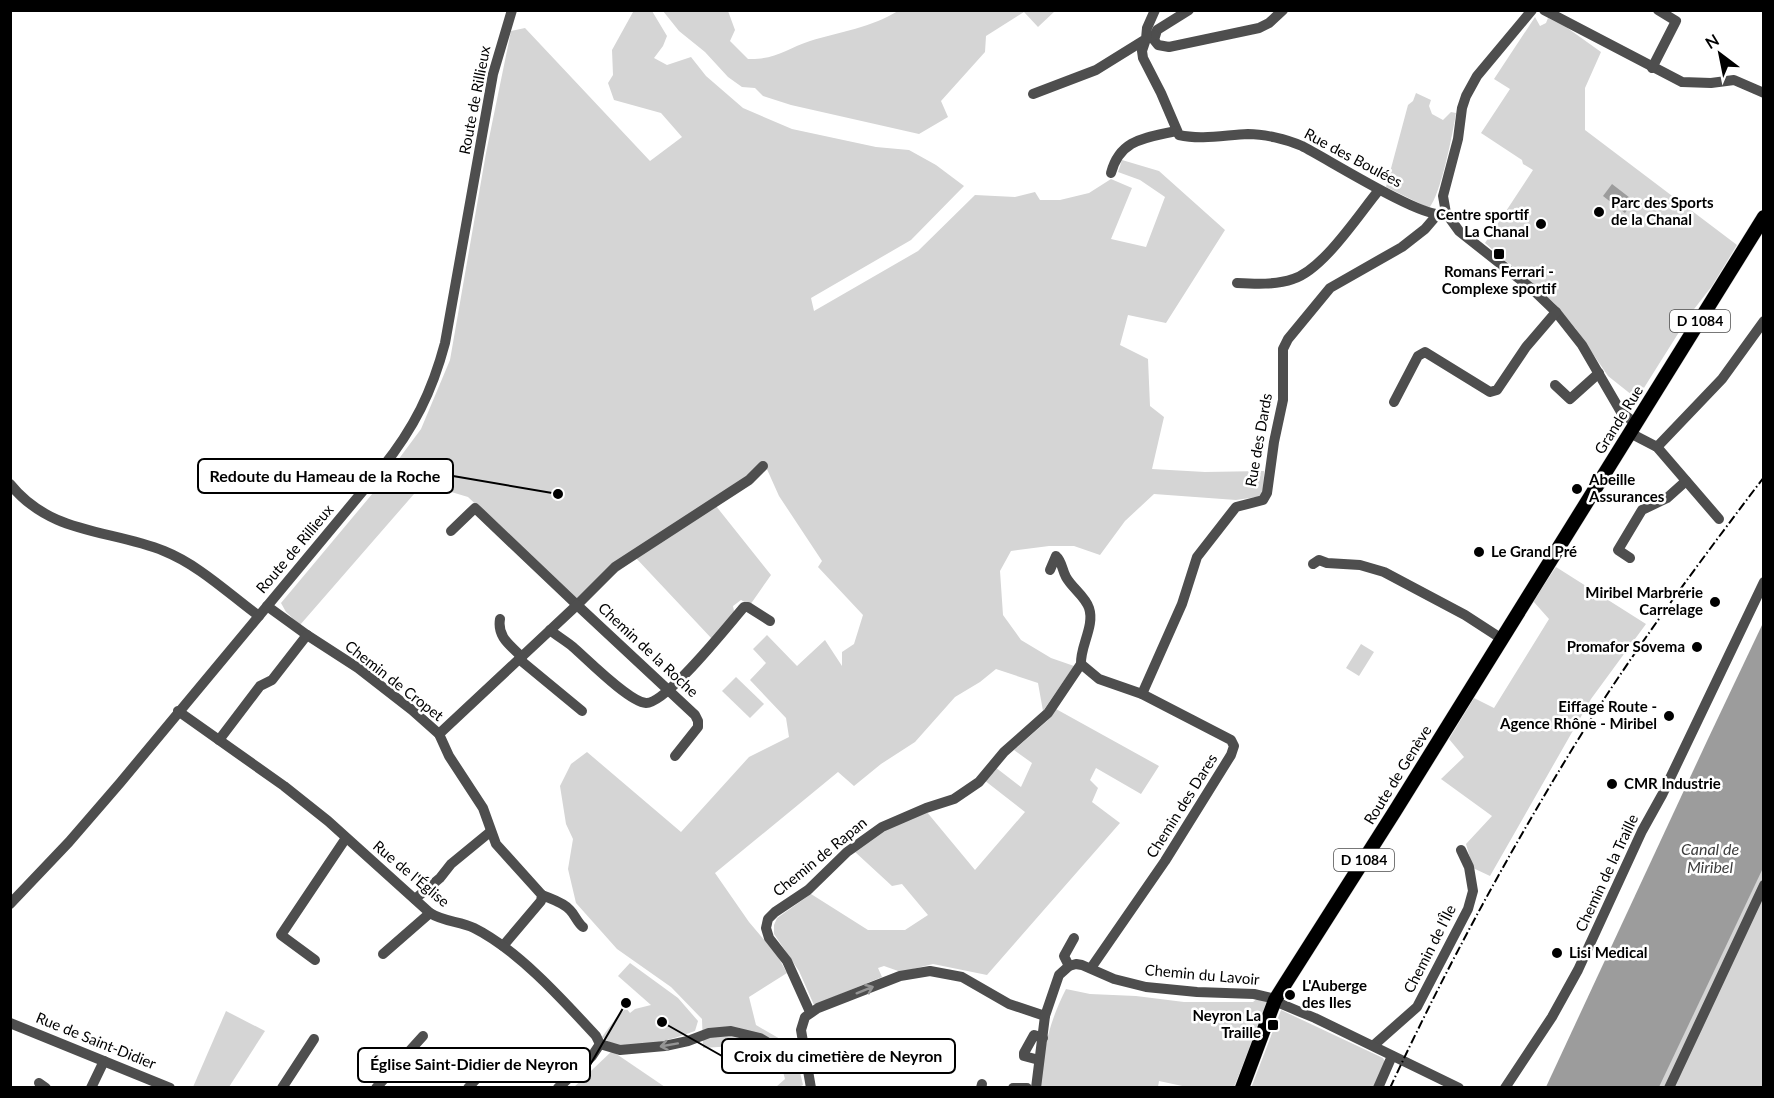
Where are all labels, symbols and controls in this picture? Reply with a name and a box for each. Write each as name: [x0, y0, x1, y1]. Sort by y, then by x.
north arrow: [1690, 24, 1750, 84]
text: N: [1702, 30, 1722, 52]
street label: Route de Rillieux: [455, 43, 493, 156]
street label: Rue des Boulées: [1301, 124, 1405, 190]
place label: Parc des Sports de la Chanal: [1611, 193, 1714, 228]
place label: Centre sportif La Chanal: [1436, 205, 1530, 240]
marker: Parc des Sports de la Chanal: [1592, 205, 1606, 219]
marker: Centre sportif La Chanal: [1534, 217, 1548, 231]
marker: Romans Ferrari - Complexe sportif: [1492, 247, 1506, 261]
place label: Romans Ferrari - Complexe sportif: [1442, 262, 1557, 297]
road number: D 1084: [1670, 310, 1730, 332]
street label: Grande Rue: [1590, 382, 1646, 457]
street label: Rue des Dards: [1241, 392, 1275, 488]
callout: Redoute du Hameau de la Roche: [198, 459, 453, 493]
text: Redoute du Hameau de la Roche: [210, 466, 441, 485]
place label: Abeille Assurances: [1588, 470, 1665, 505]
marker: Abeille Assurances: [1570, 482, 1584, 496]
street label: Route de Rillieux: [252, 500, 337, 596]
place label: Le Grand Pré: [1491, 542, 1577, 560]
marker: Le Grand Pré: [1472, 545, 1486, 559]
place label: Miribel Marbrerie Carrelage: [1585, 583, 1703, 618]
marker: Miribel Marbrerie Carrelage: [1708, 595, 1722, 609]
street label: Chemin de la Roche: [595, 598, 703, 700]
street label: Chemin de Cropet: [342, 636, 448, 725]
place label: Promafor Sovema: [1567, 637, 1685, 655]
marker: Promafor Sovema: [1690, 640, 1704, 654]
place label: Eiffage Route - Agence Rhône - Miribel: [1499, 697, 1657, 732]
marker: Eiffage Route - Agence Rhône - Miribel: [1662, 709, 1676, 723]
street label: Route de Genève: [1359, 722, 1435, 827]
street label: Chemin des Dares: [1142, 750, 1220, 861]
place label: CMR Industrie: [1624, 774, 1721, 792]
marker: CMR Industrie: [1605, 777, 1619, 791]
street label: Chemin de la Traille: [1571, 811, 1641, 934]
street label: Chemin de Rapan: [769, 813, 870, 900]
street label: Rue de l'Église: [370, 836, 453, 910]
water label: Canal de Miribel: [1681, 839, 1739, 876]
road number: D 1084: [1334, 849, 1394, 871]
street label: Chemin de l'Île: [1399, 901, 1459, 996]
place label: Lisi Medical: [1569, 943, 1648, 961]
marker: Lisi Medical: [1550, 946, 1564, 960]
street label: Chemin du Lavoir: [1144, 960, 1261, 988]
place label: L'Auberge des Iles: [1302, 976, 1367, 1011]
one-way arrow: [855, 984, 873, 995]
marker: L'Auberge des Iles: [1283, 988, 1297, 1002]
place label: Neyron La Traille: [1192, 1006, 1261, 1041]
street label: Rue de Saint-Didier: [34, 1008, 160, 1073]
marker: Neyron La Traille: [1266, 1018, 1280, 1032]
callout: Croix du cimetière de Neyron: [722, 1039, 955, 1073]
one-way arrow: [660, 1040, 679, 1051]
text: Croix du cimetière de Neyron: [734, 1046, 942, 1065]
callout: Église Saint-Didier de Neyron: [358, 1048, 590, 1082]
text: Église Saint-Didier de Neyron: [370, 1054, 578, 1073]

